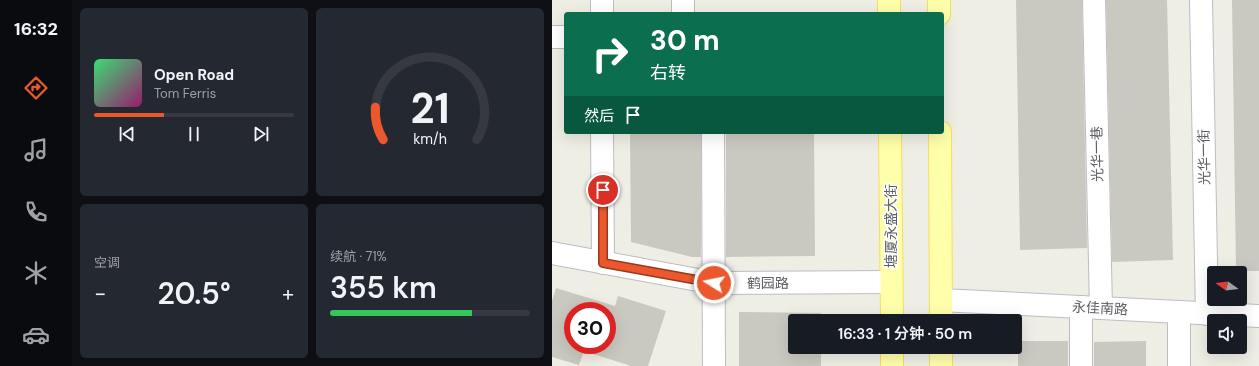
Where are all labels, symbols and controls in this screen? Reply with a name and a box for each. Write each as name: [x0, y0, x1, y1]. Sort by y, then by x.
text: 16:32: [14, 17, 58, 41]
text: 30 m: [650, 22, 720, 59]
icon: right: [584, 28, 636, 80]
text: 右转: [650, 61, 686, 85]
text: Open Road: [154, 65, 234, 85]
icon: directions: [22, 74, 50, 102]
text: 21: [410, 82, 450, 136]
text: Tom Ferris: [154, 85, 216, 102]
icon: arrive: [622, 104, 644, 126]
text: 然后: [584, 106, 614, 126]
icon: previous: [116, 123, 138, 145]
icon: pause: [183, 123, 205, 145]
icon: next: [250, 123, 272, 145]
street label: 光华一巷: [1088, 126, 1106, 182]
street label: 光华一街: [1195, 129, 1213, 185]
text: km/h: [413, 130, 447, 148]
icon: music: [22, 136, 50, 164]
pin: [586, 173, 620, 207]
icon: arrive: [592, 179, 614, 201]
street label: 塘厦永盛大街: [882, 184, 900, 268]
icon: phone: [22, 198, 50, 226]
text: 续航 · 71%: [330, 248, 387, 265]
text: 空调: [94, 254, 120, 271]
icon: climate: [22, 259, 50, 287]
position arrow: [693, 262, 735, 304]
north arrow: [1207, 266, 1247, 306]
map controls: [1207, 266, 1247, 354]
text: 355 km: [330, 268, 437, 307]
text: 20.5°: [157, 274, 231, 313]
street label: 鹤园路: [747, 274, 789, 292]
text: −: [94, 279, 106, 308]
text: +: [282, 279, 294, 308]
street label: 永佳南路: [1072, 298, 1128, 318]
speed limit sign: 30: [564, 302, 616, 354]
button: sound: [1207, 314, 1247, 354]
icon: car: [22, 321, 50, 349]
text: 16:33 · 1 分钟 · 50 m: [838, 324, 972, 344]

